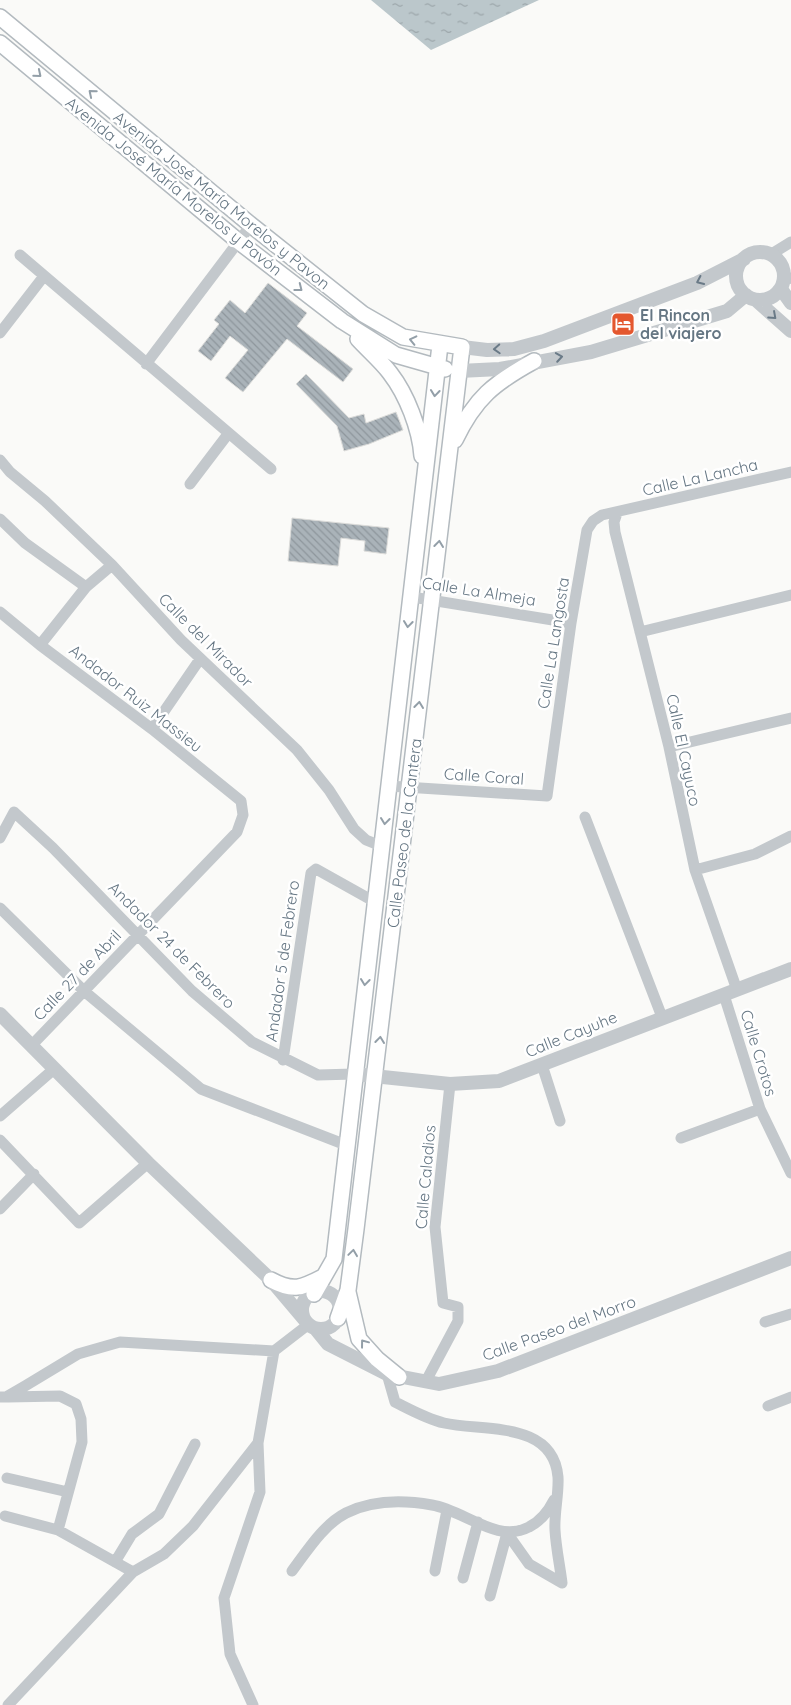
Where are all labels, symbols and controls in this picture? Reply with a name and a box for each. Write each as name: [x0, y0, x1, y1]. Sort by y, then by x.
one-way arrow: [32, 69, 41, 78]
one-way arrow: [88, 89, 97, 98]
street label: Avenida José María Morelos y Pavón: [62, 92, 286, 280]
street label: Avenida José María Morelos y Pavon: [110, 106, 334, 294]
one-way arrow: [696, 275, 705, 285]
one-way arrow: [293, 282, 303, 291]
place label: El Rincon del viajero: [640, 305, 722, 343]
one-way arrow: [767, 310, 776, 319]
hotel icon: El Rincon del viajero: [610, 311, 636, 337]
one-way arrow: [409, 335, 418, 346]
one-way arrow: [493, 344, 501, 355]
one-way arrow: [555, 353, 563, 363]
one-way arrow: [430, 390, 441, 398]
street label: Calle La Lancha: [640, 454, 760, 500]
one-way arrow: [433, 539, 444, 547]
street label: Calle La Almeja: [421, 572, 537, 610]
street label: Calle La Langosta: [533, 576, 573, 710]
street label: Calle del Mirador: [155, 589, 257, 691]
one-way arrow: [403, 621, 414, 629]
street label: Andador Ruiz Massieu: [65, 640, 207, 756]
street label: Calle El Cayuco: [662, 692, 706, 808]
one-way arrow: [413, 701, 424, 709]
street label: Calle Paseo de la Cantera: [382, 737, 426, 929]
street label: Calle Coral: [443, 763, 525, 789]
one-way arrow: [380, 816, 390, 825]
street label: Andador 24 de Febrero: [104, 877, 240, 1013]
street label: Andador 5 de Febrero: [261, 879, 303, 1043]
street label: Calle 27 de Abril: [29, 925, 125, 1025]
one-way arrow: [360, 978, 371, 986]
street label: Calle Cayuhe: [522, 1007, 620, 1061]
street label: Calle Crotos: [736, 1007, 782, 1099]
one-way arrow: [374, 1036, 385, 1044]
street label: Calle Caladios: [410, 1124, 440, 1230]
one-way arrow: [347, 1249, 358, 1257]
street label: Calle Paseo del Morro: [480, 1291, 638, 1365]
one-way arrow: [361, 1340, 370, 1349]

